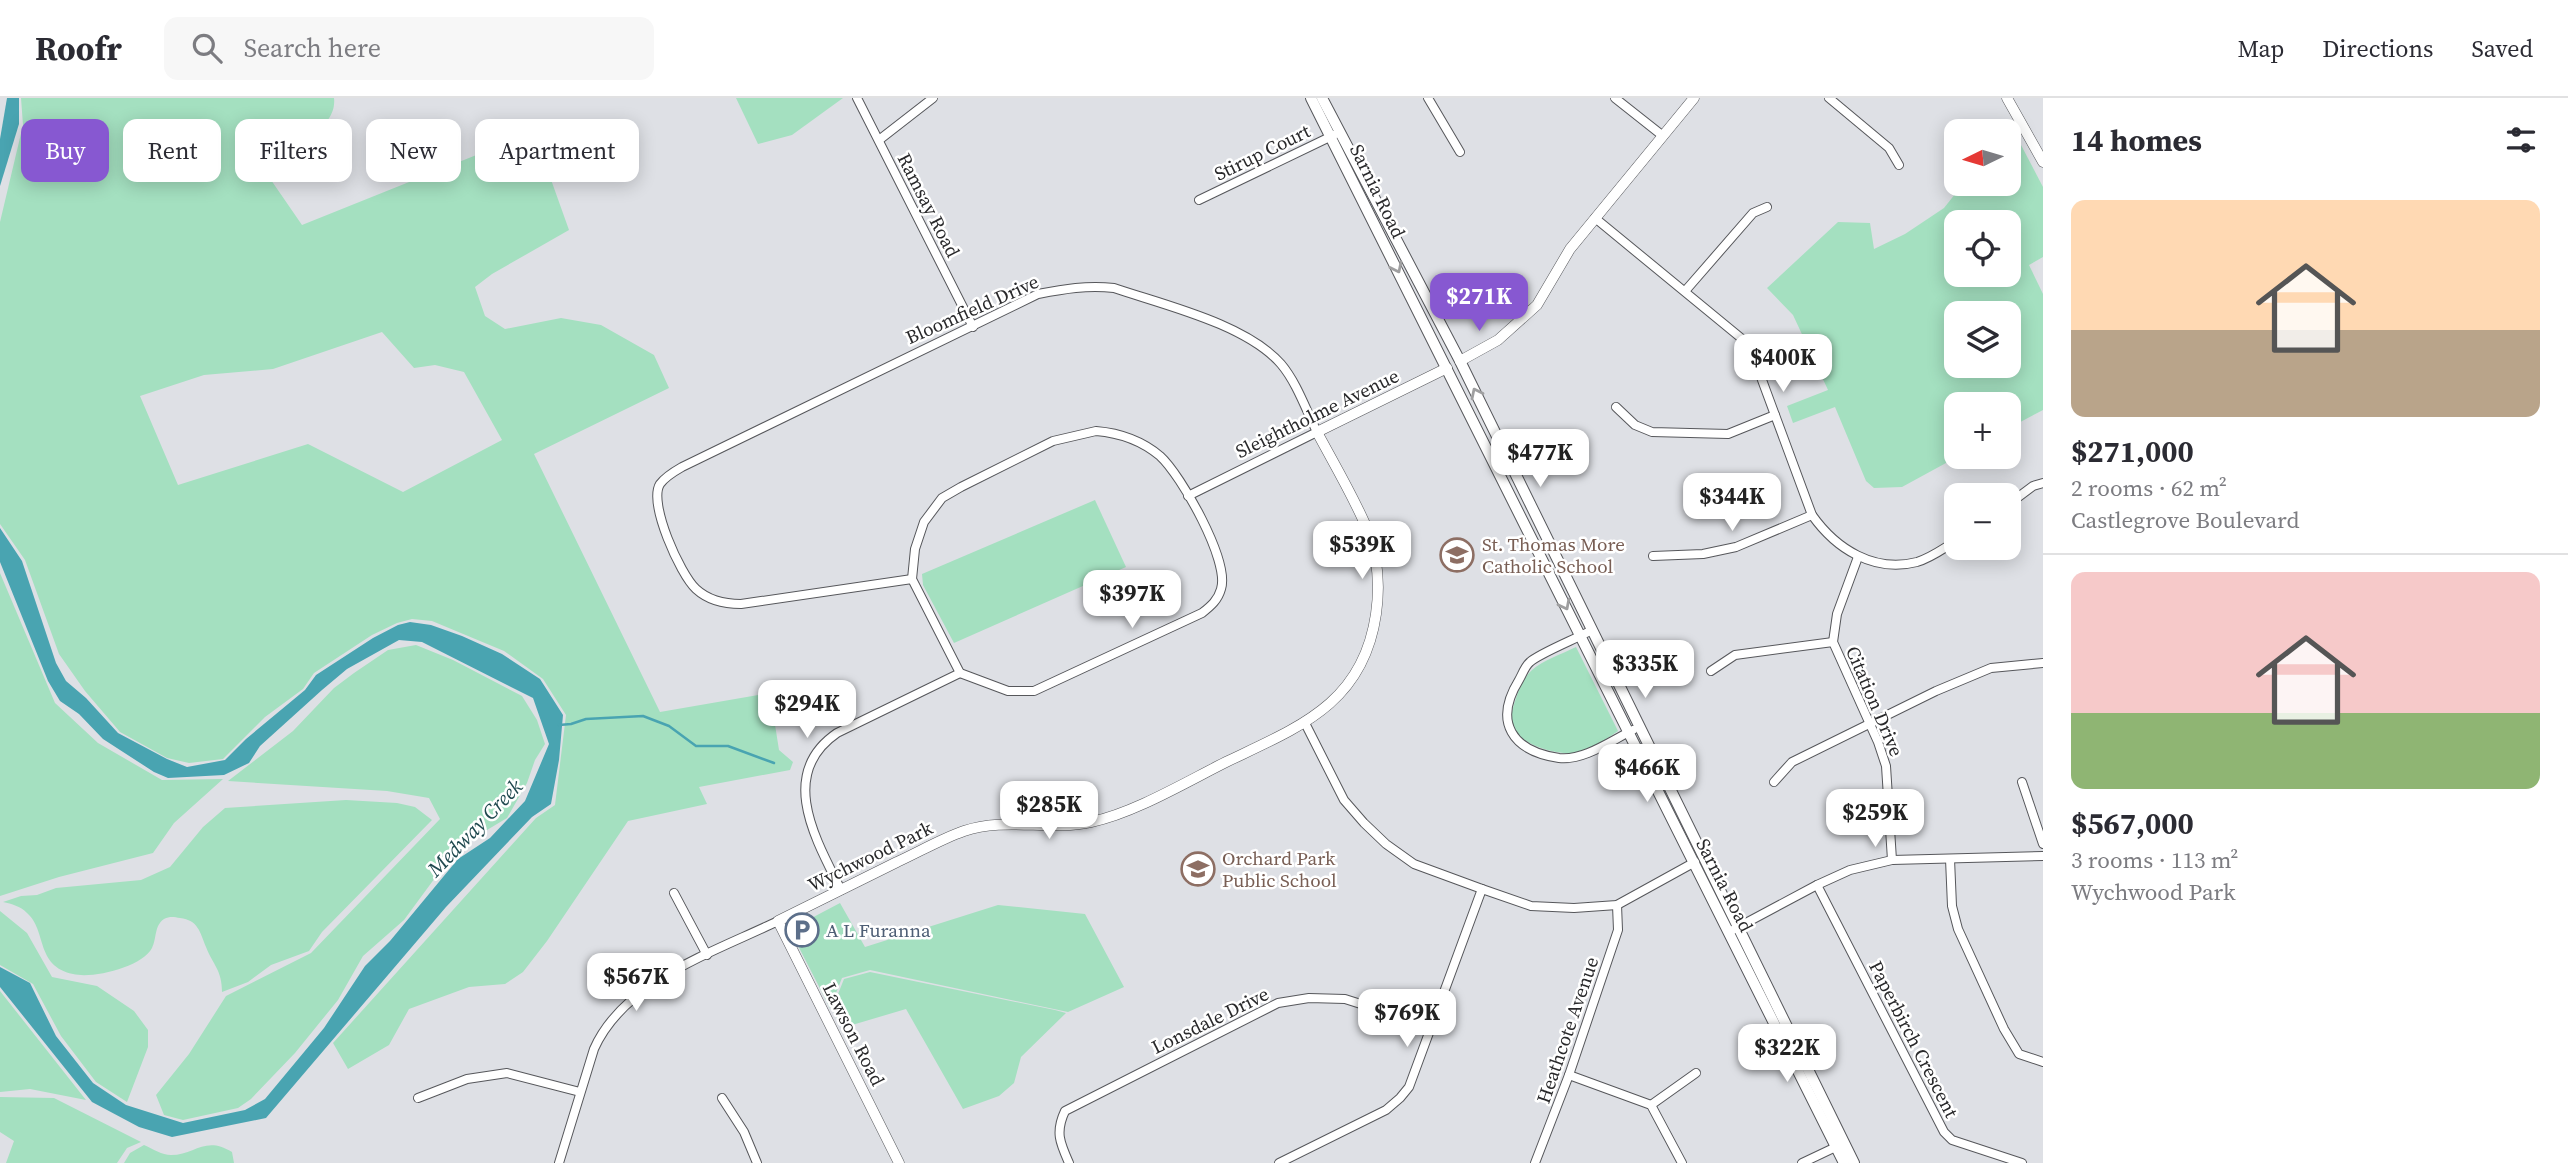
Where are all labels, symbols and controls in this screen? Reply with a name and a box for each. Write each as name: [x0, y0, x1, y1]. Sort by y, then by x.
search box: [164, 17, 654, 80]
text: Roofr: [35, 26, 122, 71]
icon: search: [188, 29, 226, 67]
text: Search here: [244, 30, 381, 66]
text: Map: [2237, 32, 2284, 65]
text: Directions: [2322, 32, 2433, 65]
text: Saved: [2471, 32, 2533, 65]
street label: Stirup Court: [1210, 117, 1315, 186]
chip: Buy: [21, 119, 109, 182]
chip: Rent: [123, 119, 221, 182]
chip: Filters: [235, 119, 352, 182]
chip: New: [366, 119, 461, 182]
chip: Apartment: [475, 119, 639, 182]
north arrow: [1944, 119, 2021, 196]
map controls: [1944, 119, 2021, 560]
text: 14 homes: [2071, 120, 2202, 161]
icon: filters: [2502, 121, 2540, 159]
street label: Sarnia Road: [1344, 140, 1412, 243]
street label: Ramsay Road: [892, 148, 967, 262]
button: locate: [1944, 210, 2021, 287]
icon: home: [2243, 245, 2369, 371]
one-way arrow: [1388, 261, 1402, 273]
street label: Bloomfield Drive: [901, 268, 1043, 350]
pin: $271K: [1430, 274, 1528, 333]
text: $271K: [1446, 280, 1512, 312]
button: layers: [1944, 301, 2021, 378]
pin: $400K: [1734, 334, 1832, 394]
text: $400K: [1750, 341, 1816, 373]
street label: Sleightholme Avenue: [1231, 362, 1403, 464]
one-way arrow: [1470, 388, 1484, 400]
button: +: [1944, 392, 2021, 469]
pin: $477K: [1491, 430, 1589, 489]
text: $271,000: [2071, 431, 2194, 472]
text: $477K: [1507, 436, 1573, 468]
text: 2 rooms · 62 m²: [2071, 472, 2227, 504]
pin: $344K: [1683, 474, 1781, 533]
text: $344K: [1699, 480, 1765, 512]
button: −: [1944, 483, 2021, 560]
text: Castlegrove Boulevard: [2071, 504, 2300, 536]
pin: $539K: [1313, 522, 1411, 581]
text: $539K: [1329, 528, 1395, 560]
place label: St. Thomas More Catholic School: [1482, 531, 1625, 579]
school or university icon: St. Thomas More Catholic School: [1438, 536, 1476, 574]
pin: $397K: [1083, 570, 1181, 630]
text: $397K: [1099, 577, 1165, 609]
one-way arrow: [1556, 597, 1570, 610]
icon: home: [2243, 617, 2369, 743]
pin: $335K: [1596, 640, 1694, 700]
street label: Citation Drive: [1840, 642, 1910, 760]
text: $335K: [1612, 647, 1678, 679]
pin: $294K: [758, 680, 856, 740]
text: $294K: [774, 687, 840, 719]
pin: $466K: [1598, 744, 1696, 804]
text: $466K: [1614, 751, 1680, 783]
water label: Medway Creek: [420, 772, 529, 884]
pin: $285K: [1000, 782, 1098, 841]
text: $285K: [1016, 788, 1082, 820]
pin: $259K: [1826, 790, 1924, 849]
text: $259K: [1842, 796, 1908, 828]
text: $567,000: [2071, 803, 2194, 844]
street label: Wychwood Park: [803, 814, 937, 897]
street label: Sarnia Road: [1690, 834, 1760, 936]
text: 3 rooms · 113 m²: [2071, 844, 2238, 876]
place label: Orchard Park Public School: [1222, 845, 1337, 893]
school or university icon: Orchard Park Public School: [1179, 850, 1217, 888]
text: Wychwood Park: [2071, 876, 2236, 908]
parking icon: A L Furanna: [783, 911, 821, 949]
place label: A L Furanna: [826, 917, 931, 943]
street label: Heathcote Avenue: [1530, 953, 1604, 1107]
pin: $567K: [587, 954, 685, 1013]
street label: Paperbirch Crescent: [1863, 956, 1965, 1123]
text: $567K: [603, 960, 669, 992]
street label: Lawson Road: [817, 978, 891, 1090]
street label: Lonsdale Drive: [1147, 980, 1273, 1060]
pin: $769K: [1358, 990, 1456, 1049]
text: $769K: [1374, 996, 1440, 1028]
pin: $322K: [1738, 1024, 1836, 1084]
text: $322K: [1754, 1031, 1820, 1063]

